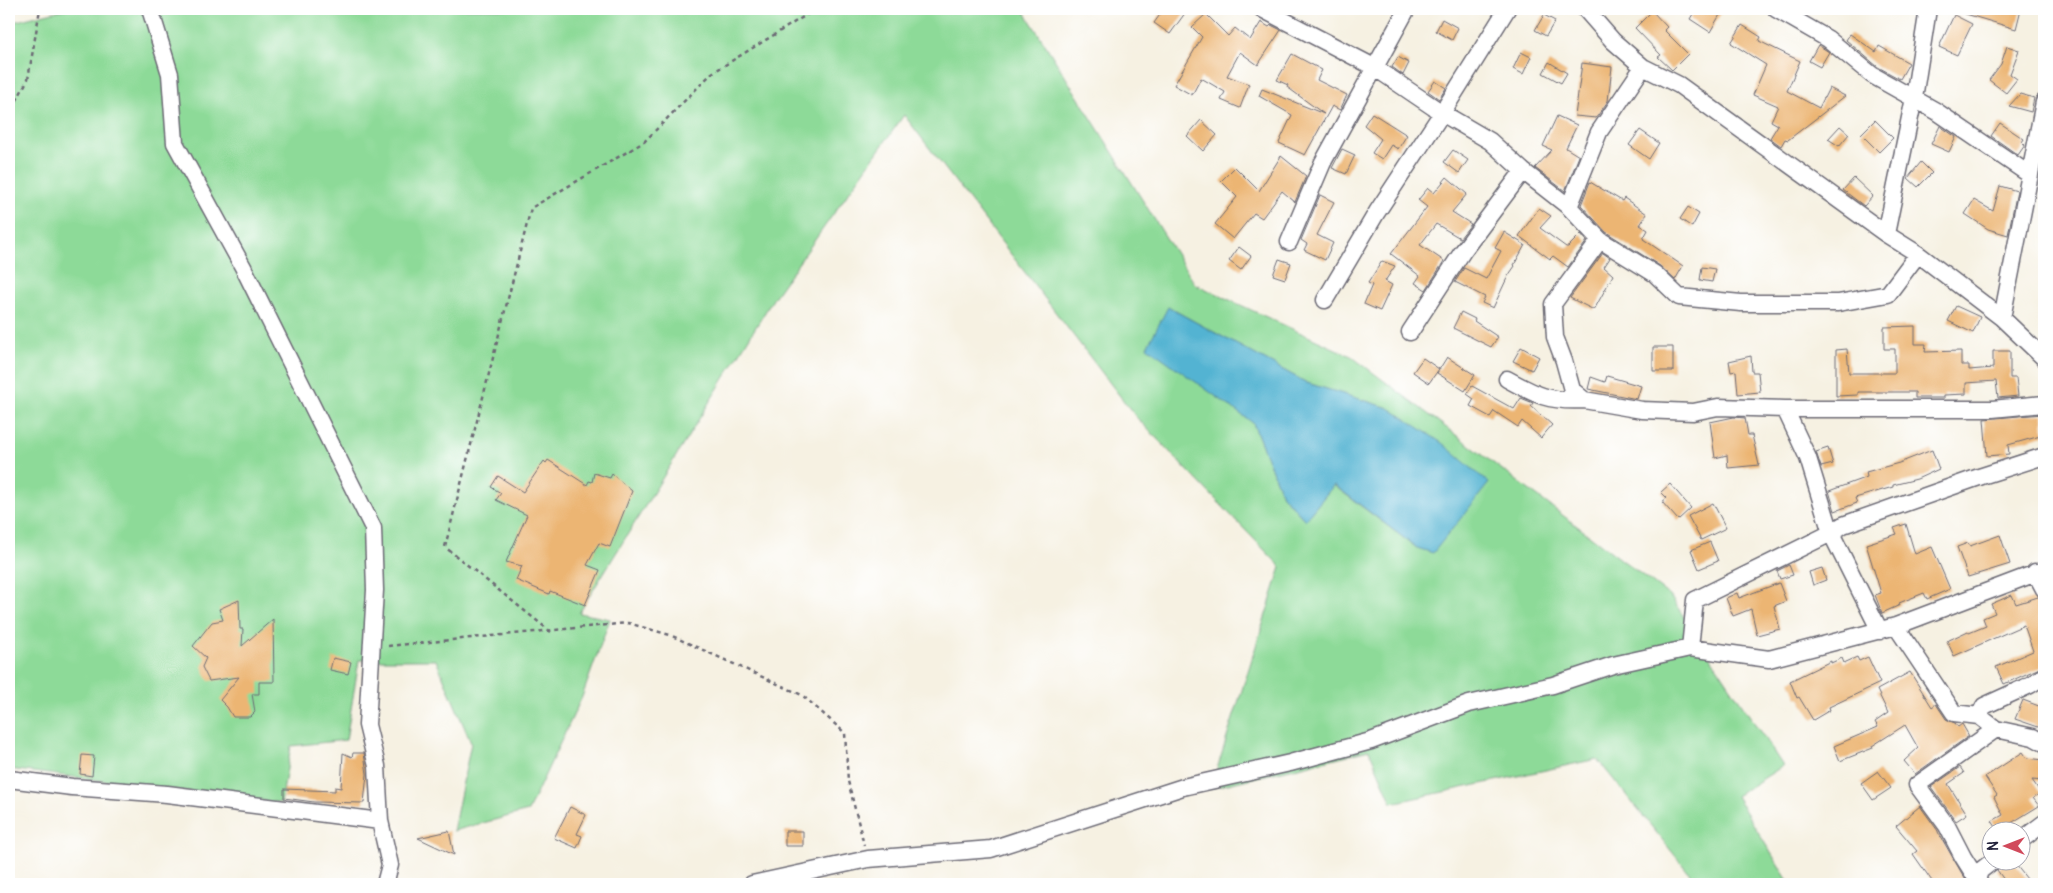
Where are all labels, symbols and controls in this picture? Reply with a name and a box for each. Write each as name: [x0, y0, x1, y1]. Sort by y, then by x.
north arrow: [1980, 820, 2030, 870]
text: N: [1985, 841, 2002, 851]

